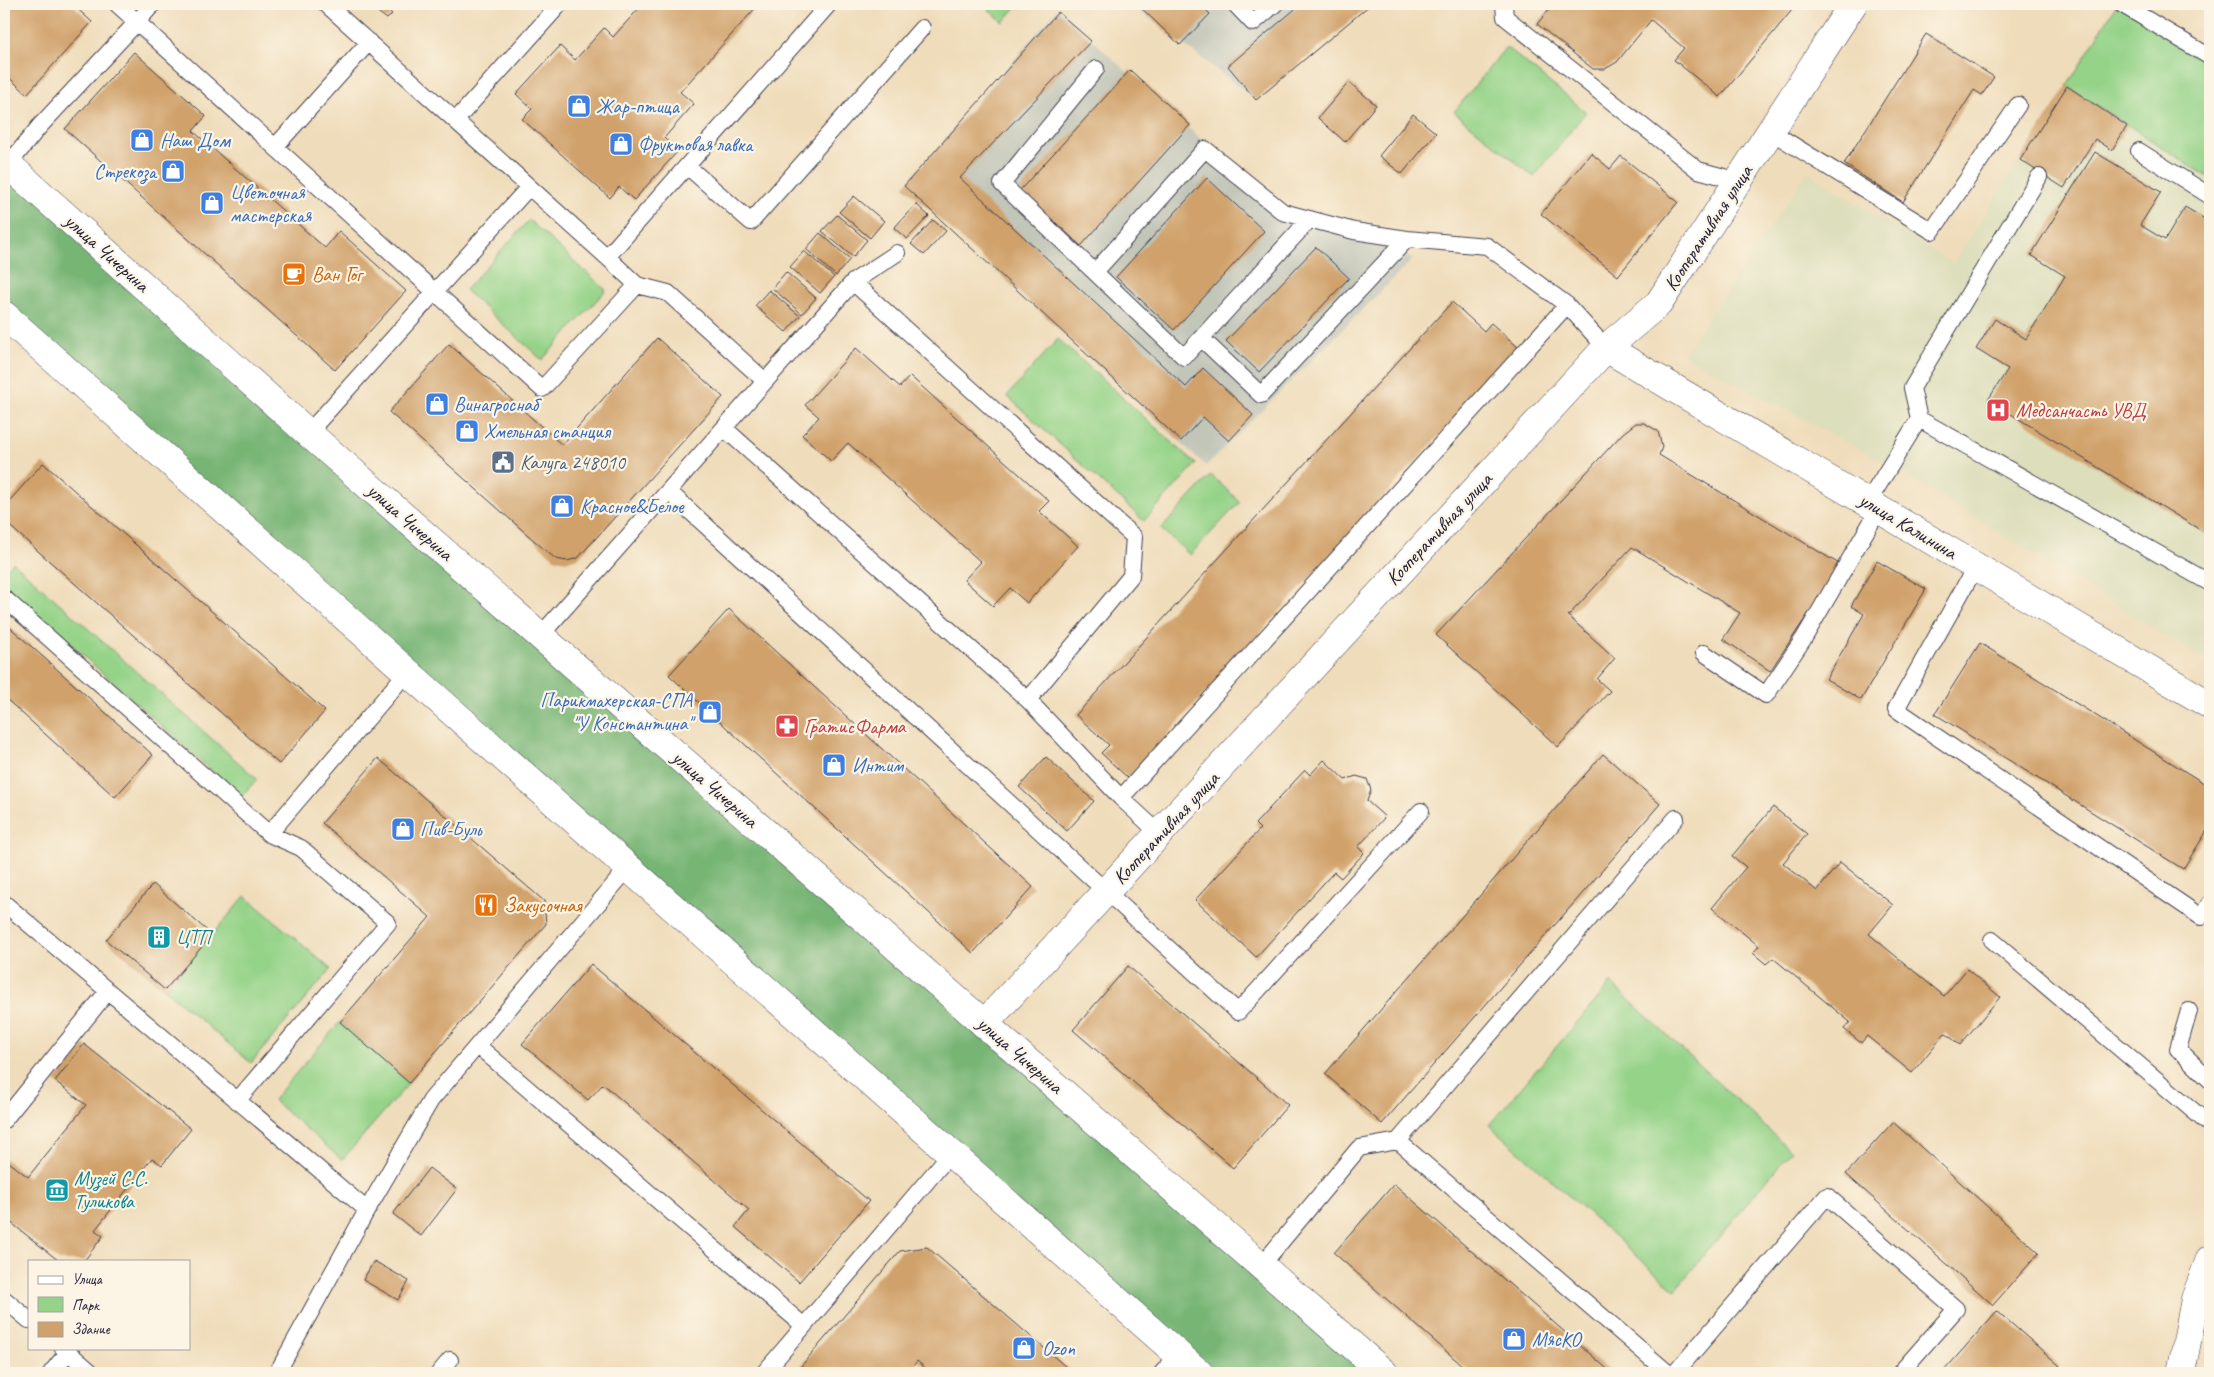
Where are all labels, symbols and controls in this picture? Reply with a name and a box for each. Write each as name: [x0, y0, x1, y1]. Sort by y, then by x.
shop icon: Жар-птица: [566, 93, 592, 119]
place label: Жар-птица: [596, 94, 681, 119]
shop icon: Наш Дом: [129, 127, 155, 153]
place label: Наш Дом: [160, 128, 231, 153]
shop icon: Фруктовая лавка: [608, 131, 634, 157]
place label: Фруктовая лавка: [638, 132, 754, 157]
shop icon: Стрекоза: [160, 158, 186, 184]
place label: Стрекоза: [94, 159, 158, 185]
street label: Кооперативная улица: [1658, 159, 1759, 296]
place label: Цветочная мастерская: [230, 180, 312, 228]
shop icon: Цветочная мастерская: [199, 190, 225, 216]
street label: улица Чичерина: [59, 208, 155, 298]
cafe icon: Ван Гог: [281, 261, 307, 287]
place label: Ван Гог: [312, 262, 365, 287]
shop icon: Винагроснаб: [424, 391, 450, 417]
place label: Винагроснаб: [454, 392, 542, 417]
hospital icon: Медсанчасть УВД: [1985, 397, 2011, 423]
place label: Медсанчасть УВД: [2016, 398, 2147, 423]
shop icon: Хмельная станция: [454, 418, 480, 444]
place label: Хмельная станция: [484, 419, 612, 444]
public building icon: Калуга 248010: [490, 449, 516, 475]
place label: Калуга 248010: [520, 450, 627, 475]
street label: Кооперативная улица: [1380, 467, 1498, 591]
street label: улица Чичерина: [361, 477, 459, 567]
street label: улица Калинина: [1854, 487, 1962, 565]
shop icon: Красное&Белое: [549, 493, 575, 519]
place label: Красное&Белое: [580, 494, 685, 519]
place label: Парикмахерская-СПА "У Константина": [540, 688, 696, 736]
shop icon: Парикмахерская-СПА "У Константина": [697, 699, 723, 725]
pharmacy icon: ГратисФарма: [774, 713, 800, 739]
place label: ГратисФарма: [804, 714, 907, 739]
street label: улица Чичерина: [666, 744, 764, 834]
shop icon: Интим: [821, 752, 847, 778]
place label: Интим: [852, 753, 905, 778]
street label: Кооперативная улица: [1107, 766, 1225, 890]
shop icon: Пив-Буль: [390, 816, 416, 842]
place label: Пив-Буль: [420, 817, 483, 842]
restaurant icon: Закусочная: [473, 892, 499, 918]
place label: Закусочная: [504, 893, 583, 918]
building icon: ЦТП: [146, 924, 172, 950]
place label: ЦТП: [176, 925, 214, 950]
street label: улица Чичерина: [971, 1010, 1069, 1100]
place label: Музей С.С. Туликова: [74, 1166, 147, 1214]
museum icon: Музей С.С. Туликова: [44, 1177, 70, 1203]
legend: [28, 1260, 190, 1350]
text: Улица: [72, 1270, 103, 1289]
text: Парк: [72, 1296, 100, 1315]
text: Здание: [72, 1320, 111, 1339]
shop icon: МясКО: [1501, 1326, 1527, 1352]
place label: МясКО: [1532, 1327, 1582, 1352]
shop icon: Ozon: [1011, 1335, 1037, 1361]
place label: Ozon: [1042, 1336, 1076, 1361]

